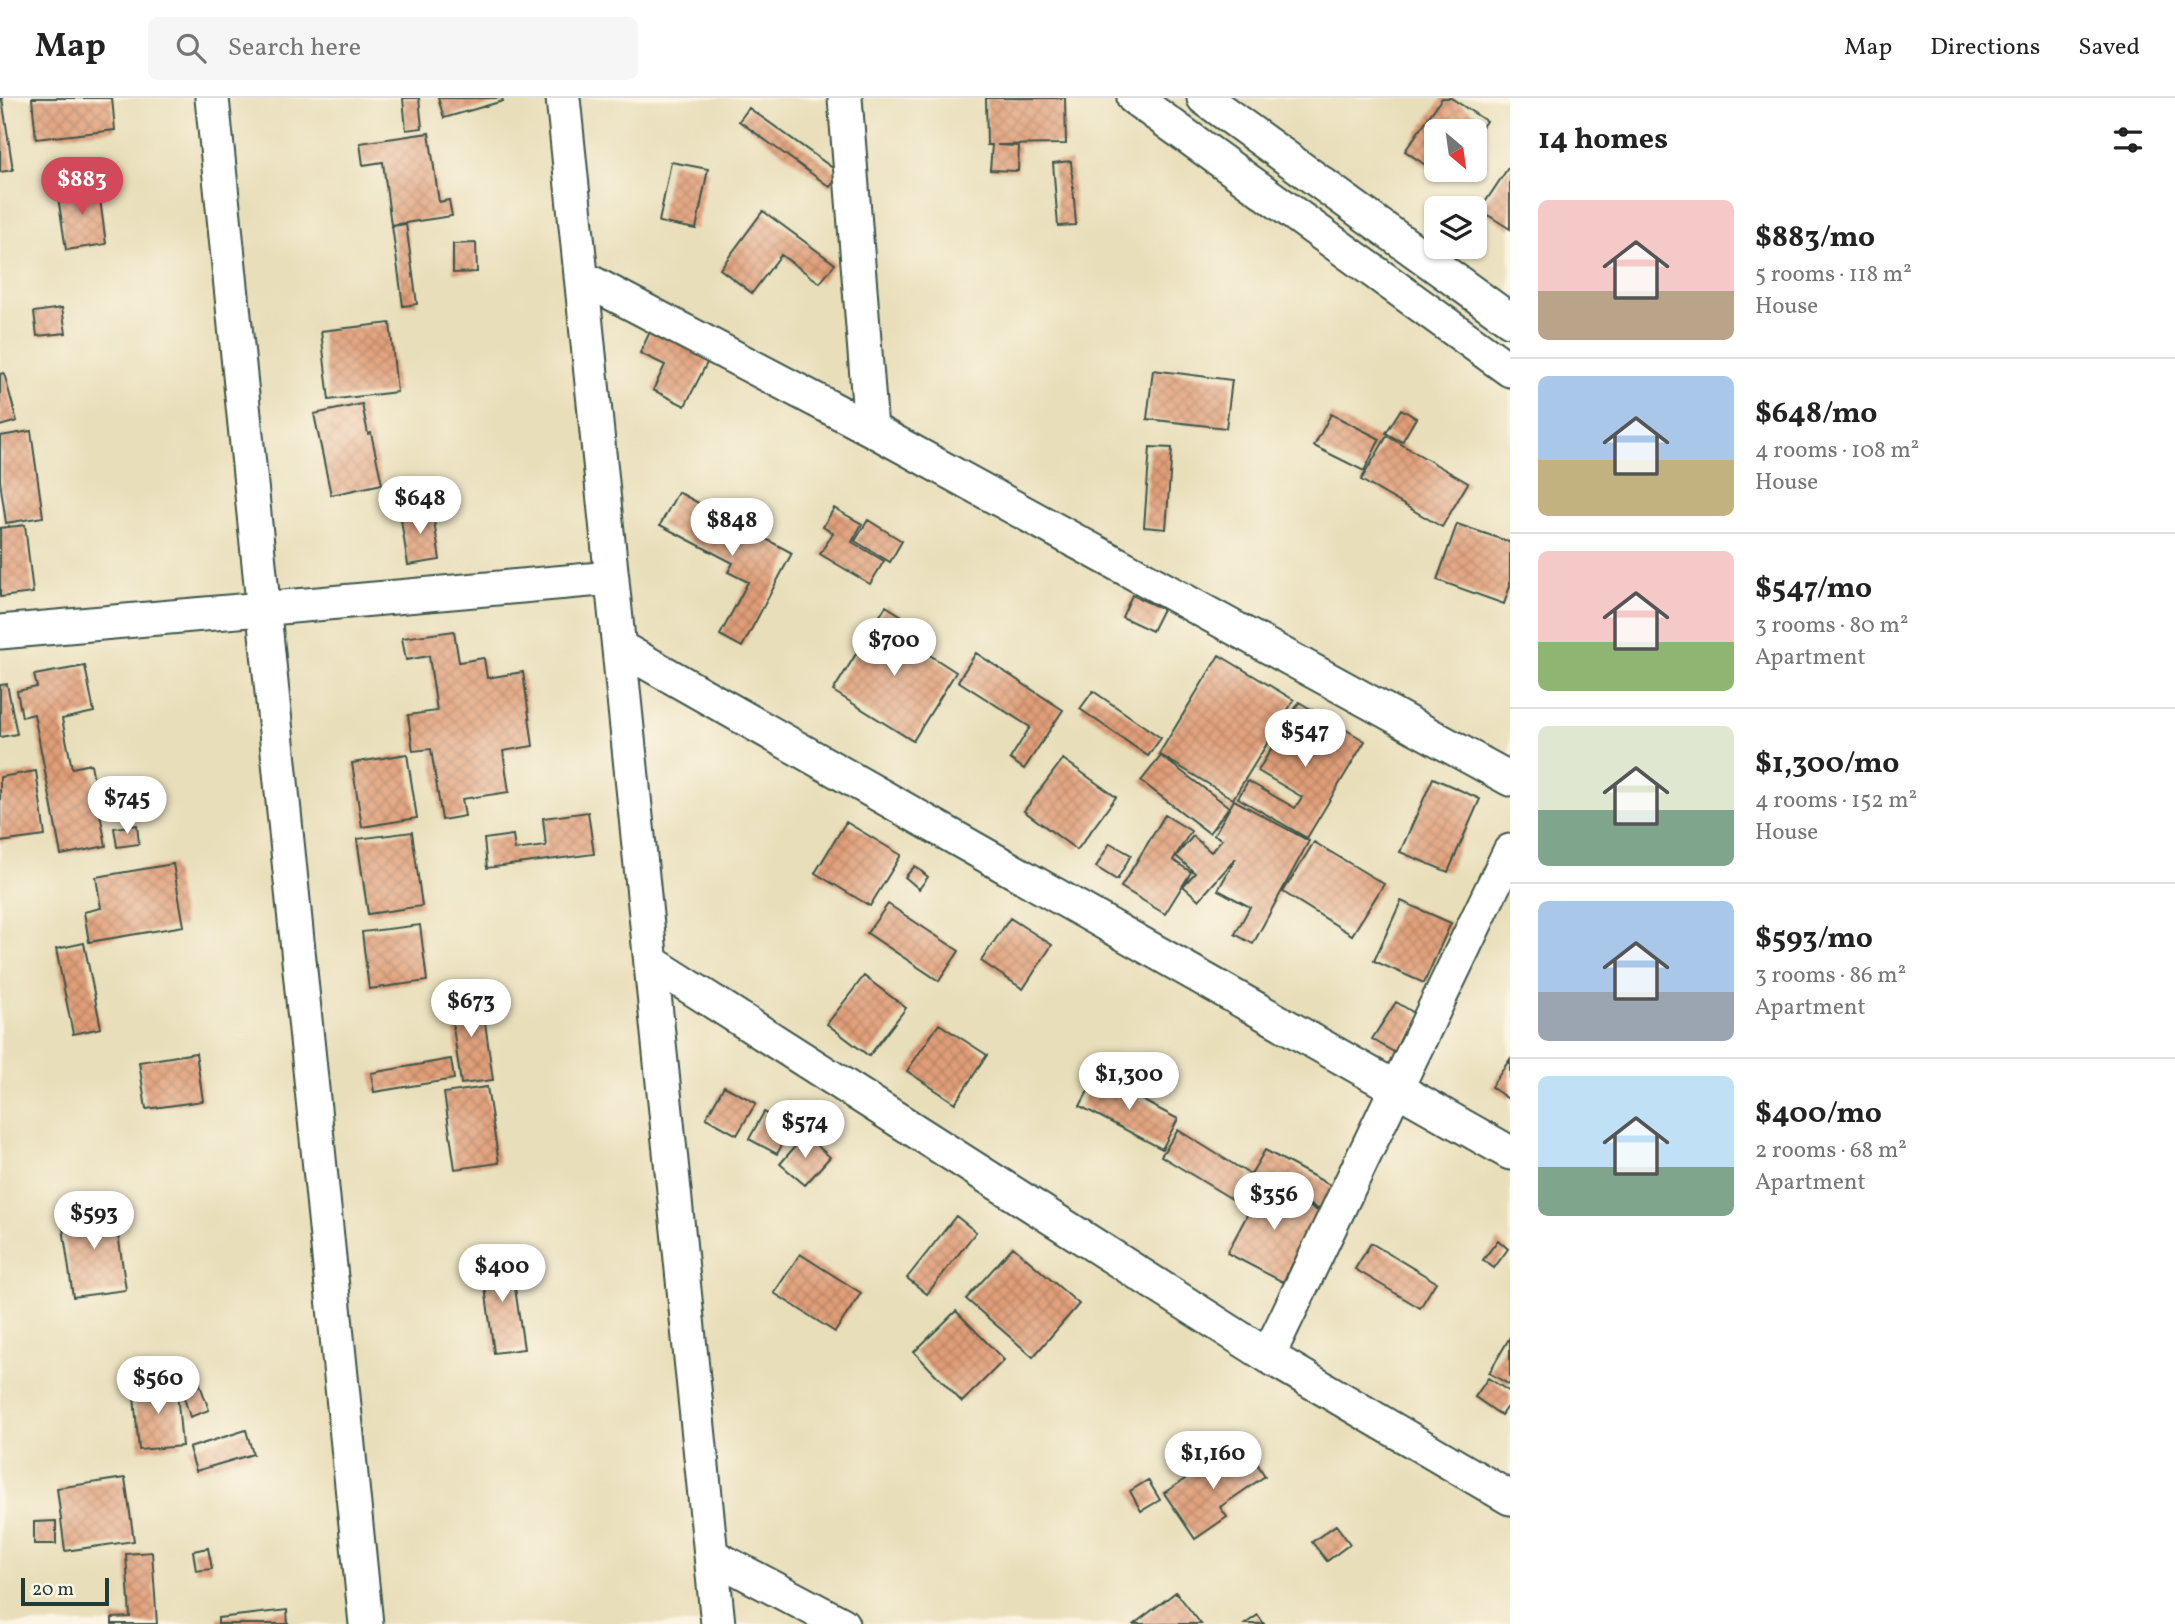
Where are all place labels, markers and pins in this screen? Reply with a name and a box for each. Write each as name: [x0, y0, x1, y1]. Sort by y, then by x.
pin: $883: [41, 158, 123, 217]
pin: $648: [379, 476, 461, 536]
pin: $848: [691, 498, 773, 558]
pin: $700: [853, 618, 935, 678]
pin: $547: [1264, 710, 1346, 769]
pin: $745: [86, 776, 168, 836]
pin: $673: [430, 979, 512, 1039]
pin: $1,300: [1072, 1052, 1186, 1112]
pin: $574: [764, 1100, 846, 1160]
pin: $356: [1233, 1172, 1315, 1232]
pin: $593: [53, 1192, 135, 1251]
pin: $400: [461, 1244, 543, 1304]
pin: $560: [117, 1356, 199, 1416]
pin: $1,160: [1156, 1432, 1270, 1491]

